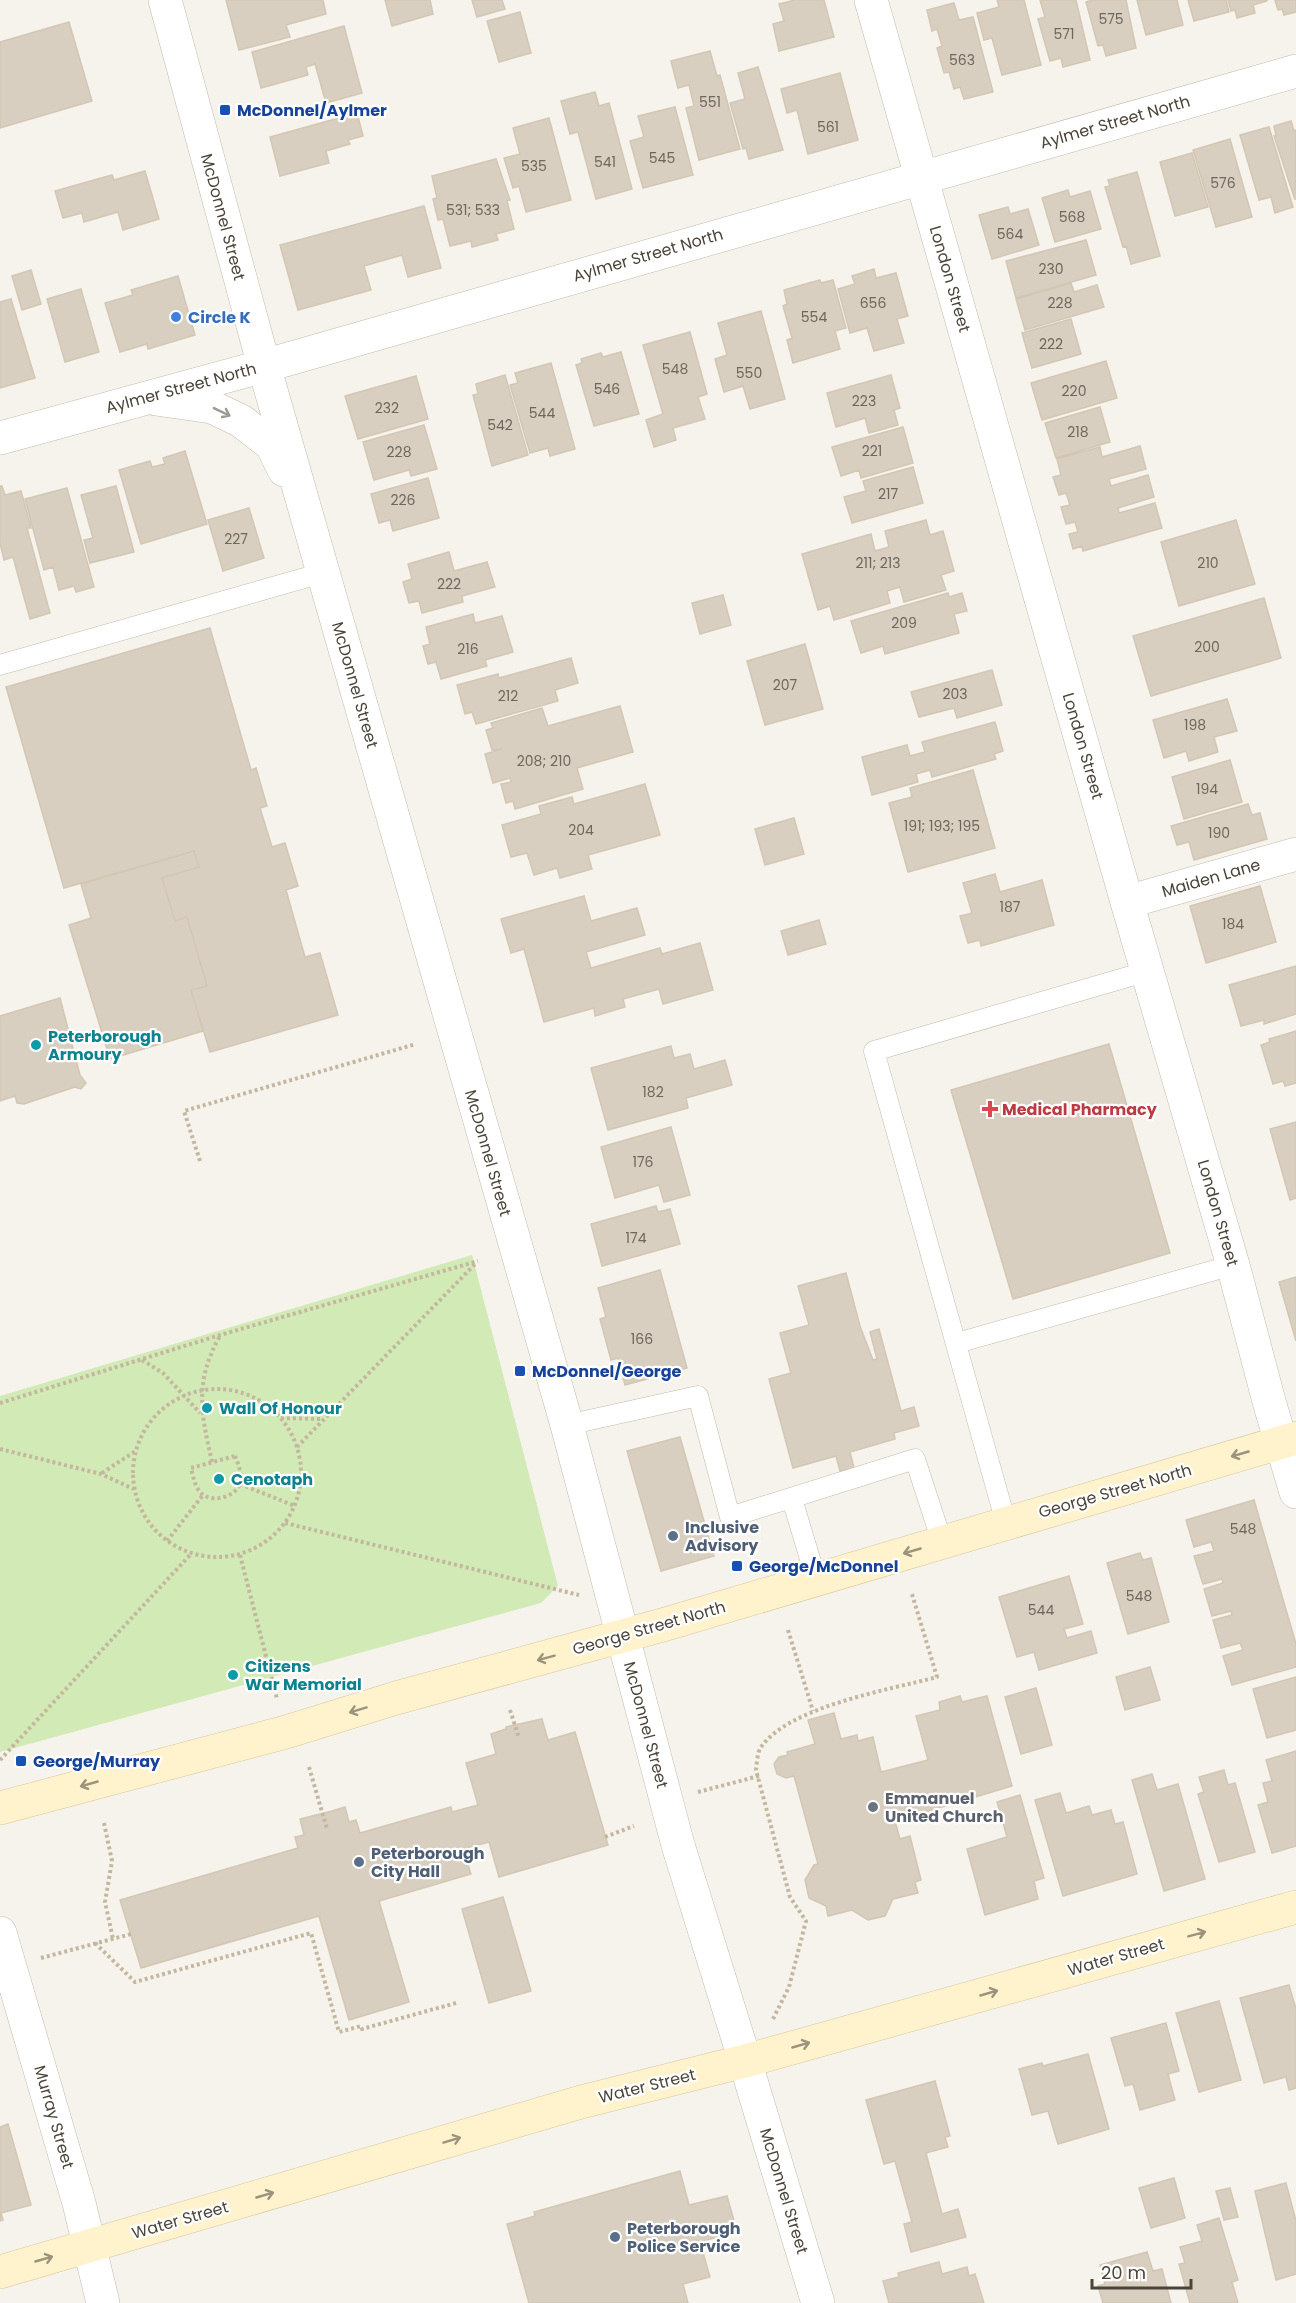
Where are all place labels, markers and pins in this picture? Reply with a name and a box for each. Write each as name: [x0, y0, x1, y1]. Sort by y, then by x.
place label: McDonnel/Aylmer: [237, 99, 387, 122]
marker: McDonnel/Aylmer: [218, 103, 232, 117]
place label: Circle K: [188, 306, 251, 329]
marker: Circle K: [169, 310, 183, 324]
place label: Peterborough Armoury: [48, 1025, 162, 1066]
marker: Peterborough Armoury: [29, 1038, 43, 1052]
place label: Medical Pharmacy: [1002, 1098, 1158, 1121]
marker: Medical Pharmacy: [983, 1102, 997, 1116]
place label: McDonnel/George: [532, 1360, 682, 1383]
marker: McDonnel/George: [513, 1364, 527, 1378]
place label: Wall Of Honour: [219, 1397, 342, 1420]
marker: Wall Of Honour: [200, 1401, 214, 1415]
place label: Cenotaph: [231, 1468, 313, 1491]
marker: Cenotaph: [212, 1472, 226, 1486]
place label: Inclusive Advisory: [685, 1516, 759, 1557]
marker: Inclusive Advisory: [666, 1529, 680, 1543]
place label: George/McDonnel: [749, 1555, 898, 1578]
marker: George/McDonnel: [730, 1559, 744, 1573]
place label: Citizens War Memorial: [245, 1655, 362, 1696]
marker: Citizens War Memorial: [226, 1668, 240, 1682]
place label: George/Murray: [33, 1750, 161, 1773]
marker: George/Murray: [14, 1754, 28, 1768]
place label: Emmanuel United Church: [885, 1787, 1003, 1828]
marker: Emmanuel United Church: [866, 1800, 880, 1814]
place label: Peterborough City Hall: [371, 1842, 485, 1883]
marker: Peterborough City Hall: [352, 1855, 366, 1869]
place label: Peterborough Police Service: [627, 2217, 741, 2258]
marker: Peterborough Police Service: [608, 2230, 622, 2244]

